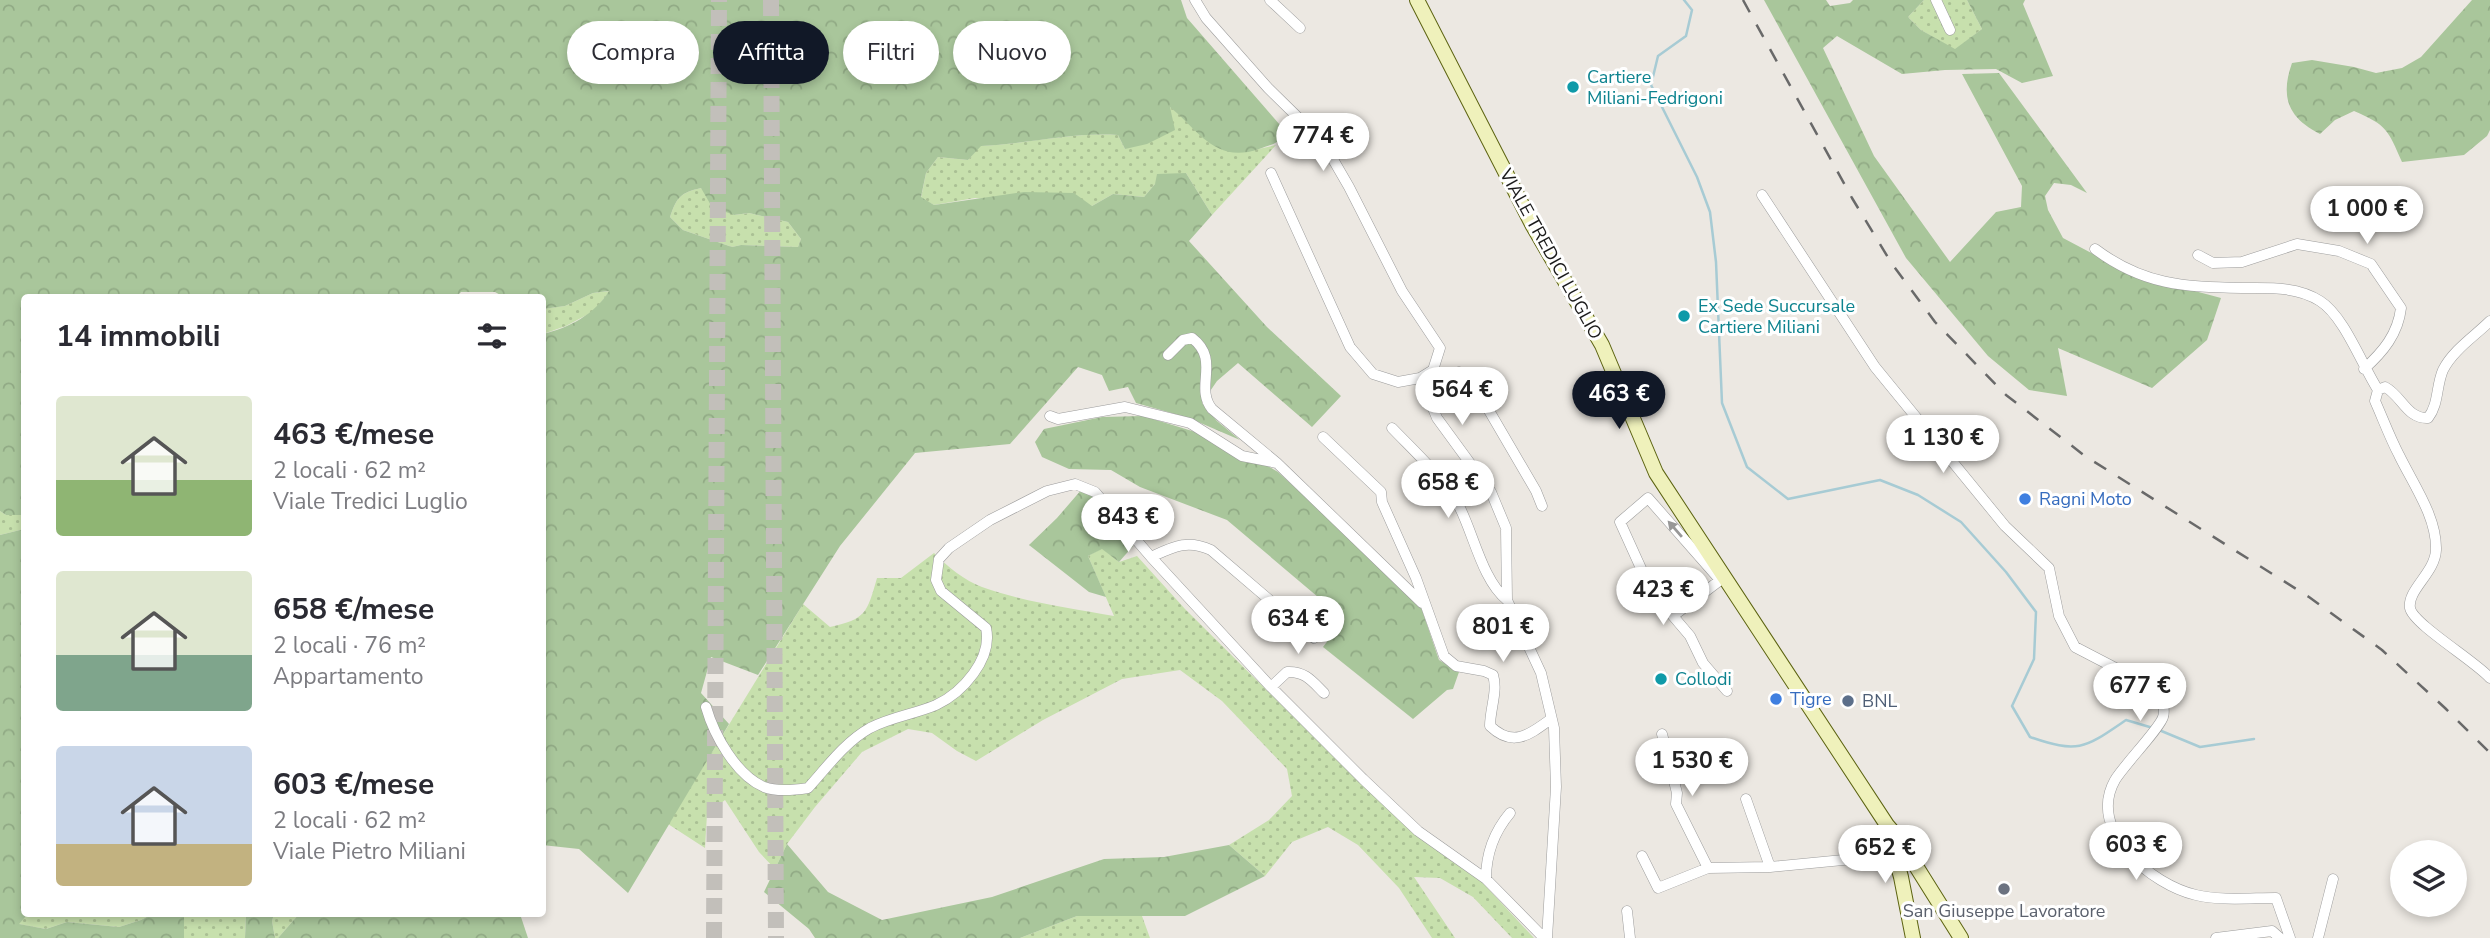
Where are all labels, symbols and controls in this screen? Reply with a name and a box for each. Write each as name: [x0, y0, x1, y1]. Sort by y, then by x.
chip: Compra: [567, 21, 699, 84]
chip: Affitta: [713, 21, 829, 84]
chip: Filtri: [843, 21, 939, 84]
chip: Nuovo: [953, 21, 1071, 84]
place label: Cartiere Miliani-Fedrigoni: [1587, 65, 1723, 110]
marker: Cartiere Miliani-Fedrigoni: [1565, 79, 1581, 95]
pin: 774 €: [1274, 114, 1372, 173]
text: 774 €: [1292, 120, 1354, 151]
street label: VIALE TREDICI LUGLIO: [1494, 164, 1608, 344]
pin: 1 000 €: [2302, 187, 2432, 246]
text: 1 000 €: [2326, 193, 2408, 224]
place label: Ex Sede Succursale Cartiere Miliani: [1698, 294, 1855, 339]
marker: Ex Sede Succursale Cartiere Miliani: [1676, 308, 1692, 324]
text: 14 immobili: [56, 316, 221, 357]
icon: filters: [473, 317, 511, 355]
pin: 564 €: [1413, 368, 1511, 427]
pin: 463 €: [1570, 372, 1668, 431]
text: 564 €: [1431, 374, 1493, 405]
text: 463 €: [1588, 378, 1650, 409]
text: 463 €/mese: [273, 414, 434, 455]
pin: 1 130 €: [1878, 416, 2008, 475]
text: 1 130 €: [1902, 422, 1984, 453]
icon: home: [112, 424, 196, 508]
text: 2 locali · 62 m²: [273, 455, 426, 486]
pin: 658 €: [1399, 461, 1497, 520]
text: 658 €: [1417, 467, 1479, 498]
text: Viale Tredici Luglio: [273, 486, 468, 517]
place label: Ragni Moto: [2039, 487, 2132, 511]
marker: Ragni Moto: [2017, 491, 2033, 507]
pin: 843 €: [1079, 494, 1177, 554]
text: 843 €: [1097, 501, 1159, 532]
one-way arrow: [1667, 520, 1683, 538]
pin: 423 €: [1614, 568, 1712, 627]
text: 423 €: [1632, 574, 1694, 605]
text: 658 €/mese: [273, 589, 434, 630]
pin: 634 €: [1249, 596, 1347, 656]
icon: home: [112, 599, 196, 683]
text: 634 €: [1267, 603, 1329, 634]
pin: 801 €: [1454, 604, 1552, 664]
text: 801 €: [1472, 611, 1534, 642]
text: 2 locali · 76 m²: [273, 630, 426, 661]
text: Appartamento: [273, 661, 424, 692]
pin: 677 €: [2091, 664, 2189, 723]
place label: Collodi: [1675, 667, 1732, 691]
text: 677 €: [2109, 670, 2171, 701]
marker: Collodi: [1653, 671, 1669, 687]
place label: Tigre: [1790, 687, 1831, 711]
place label: BNL: [1862, 689, 1897, 713]
marker: Tigre: [1768, 691, 1784, 707]
marker: BNL: [1840, 693, 1856, 709]
pin: 1 530 €: [1627, 738, 1757, 798]
text: 1 530 €: [1651, 745, 1733, 776]
text: 603 €/mese: [273, 764, 434, 805]
icon: home: [112, 774, 196, 858]
text: 2 locali · 62 m²: [273, 805, 426, 836]
pin: 603 €: [2087, 822, 2185, 882]
pin: 652 €: [1836, 826, 1934, 885]
text: 603 €: [2105, 829, 2167, 860]
text: 652 €: [1854, 832, 1916, 863]
text: Viale Pietro Miliani: [273, 836, 466, 867]
map controls: [2390, 840, 2467, 917]
button: layers: [2390, 840, 2467, 917]
marker: San Giuseppe Lavoratore: [1996, 881, 2012, 897]
place label: San Giuseppe Lavoratore: [1903, 899, 2105, 923]

